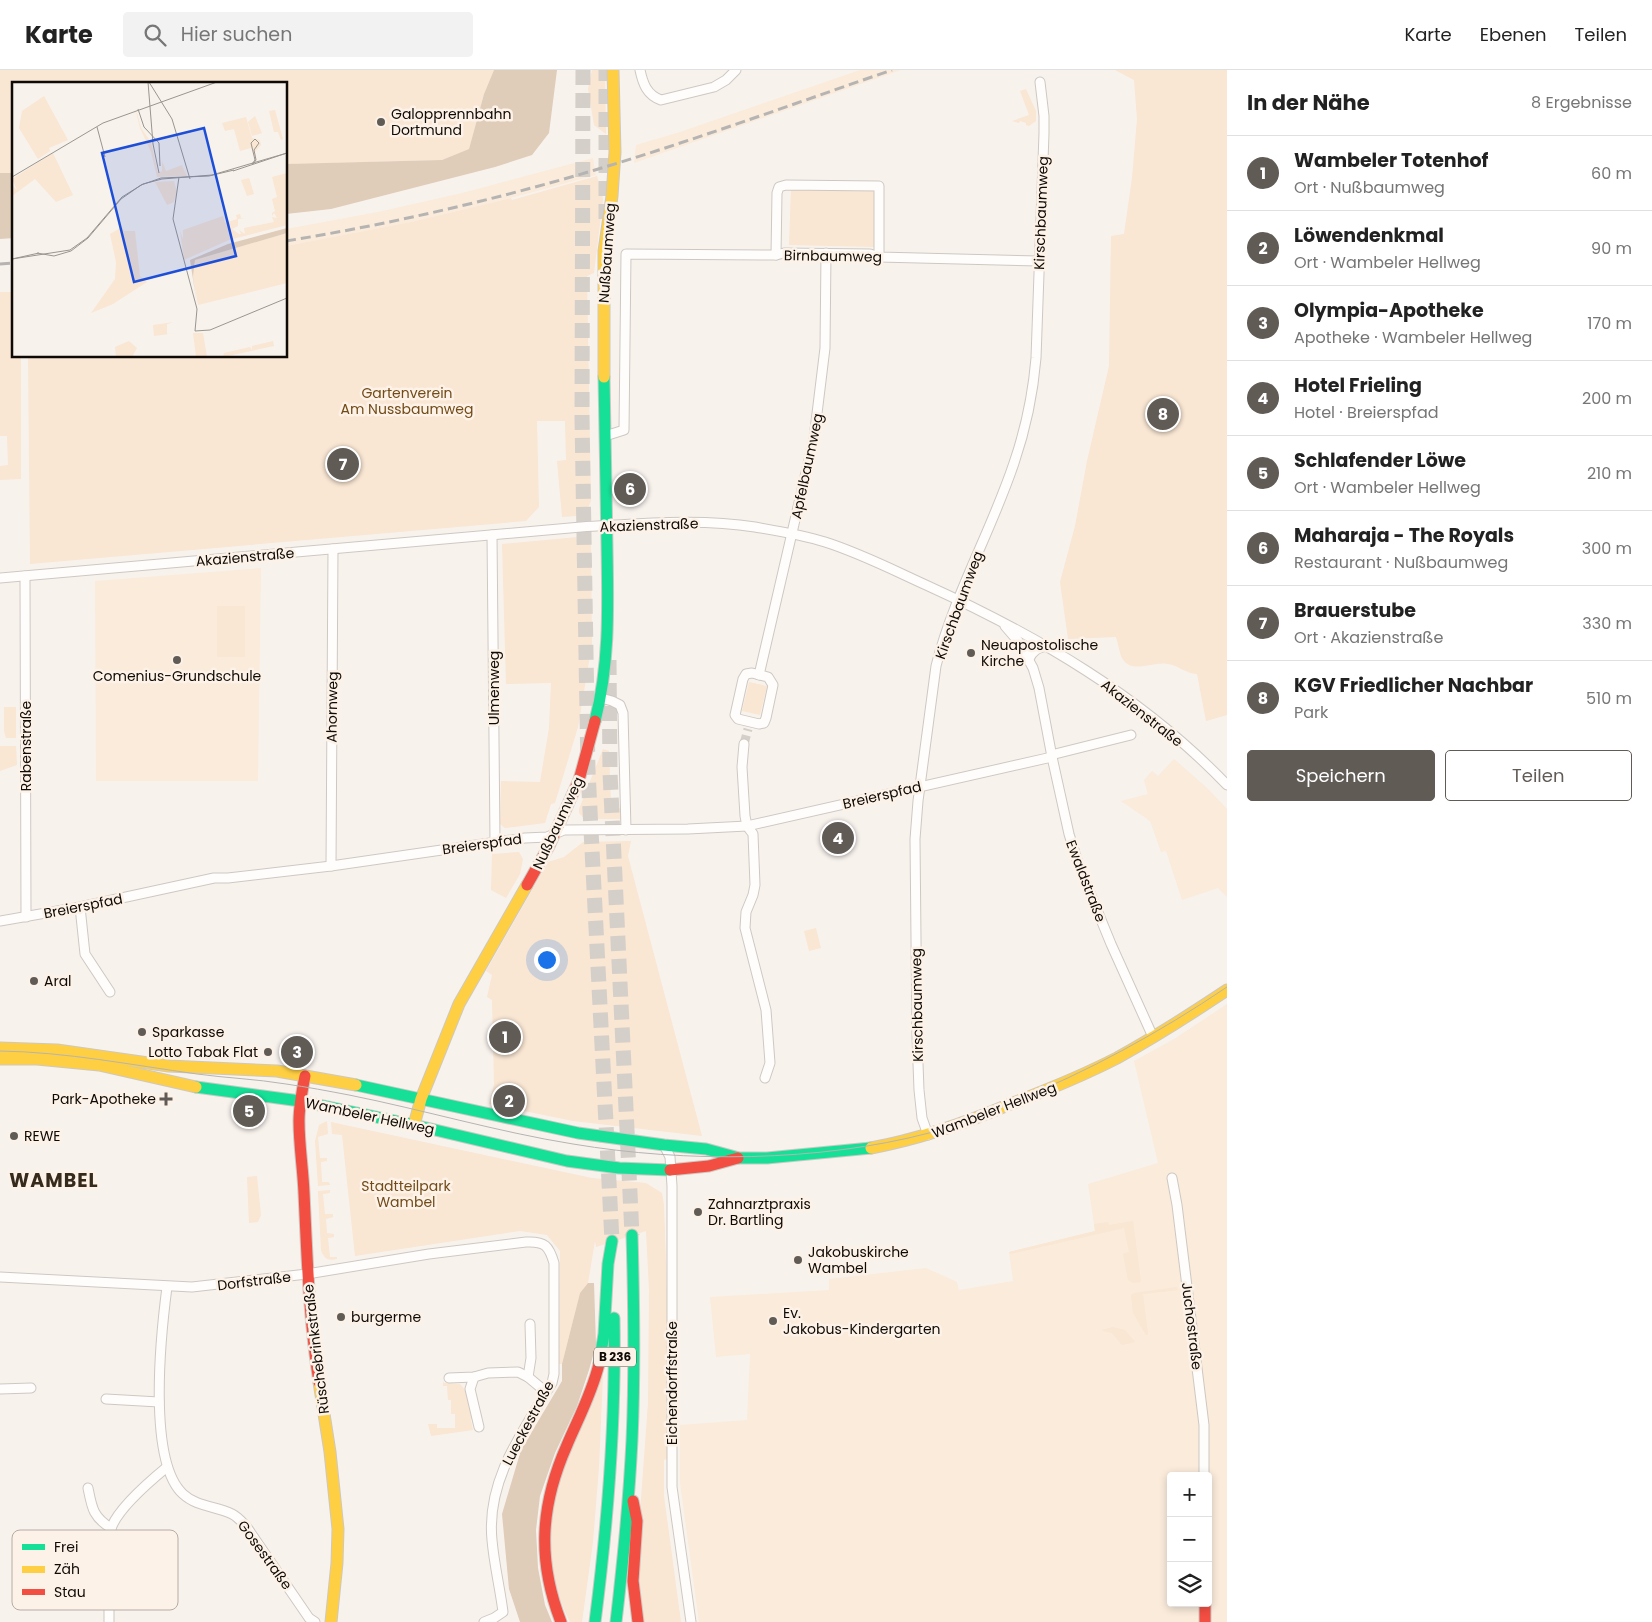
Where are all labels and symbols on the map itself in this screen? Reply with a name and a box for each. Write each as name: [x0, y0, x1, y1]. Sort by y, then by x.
inset map: [12, 82, 288, 358]
place label: Galopprennbahn Dortmund: [391, 104, 511, 140]
marker: Galopprennbahn Dortmund: [375, 116, 387, 128]
street label: Kirschbaumweg: [1029, 156, 1053, 270]
street label: Nußbaumweg: [594, 202, 620, 304]
street label: Birnbaumweg: [784, 245, 882, 267]
park label: Gartenverein Am Nussbaumweg: [341, 383, 473, 419]
pin: 8: [1147, 395, 1179, 433]
street label: Apfelbaumweg: [786, 411, 828, 521]
pin: 7: [327, 445, 359, 483]
pin: 6: [614, 470, 646, 508]
street label: Akazienstraße: [599, 513, 699, 537]
street label: Akazienstraße: [195, 543, 295, 571]
street label: Kirschbaumweg: [930, 548, 988, 662]
place label: Neuapostolische Kirche: [981, 635, 1098, 671]
marker: Neuapostolische Kirche: [965, 647, 977, 659]
street label: Ulmenweg: [484, 651, 504, 725]
marker: Comenius-Grundschule: [171, 654, 183, 666]
place label: Comenius-Grundschule: [93, 666, 262, 686]
street label: Ahornweg: [321, 671, 343, 743]
street label: Akazienstraße: [1097, 675, 1187, 752]
street label: Rabenstraße: [16, 700, 36, 791]
street label: Nußbaumweg: [528, 773, 588, 873]
street label: Breierspfad: [841, 776, 923, 814]
pin: 4: [822, 819, 854, 857]
street label: Breierspfad: [441, 829, 523, 859]
street label: Ewaldstraße: [1061, 837, 1111, 925]
street label: Breierspfad: [42, 889, 124, 923]
your location: [534, 947, 560, 973]
street label: Kirschbaumweg: [906, 948, 928, 1062]
place label: Aral: [44, 971, 72, 991]
marker: Aral: [28, 975, 40, 987]
pin: 1: [489, 1018, 521, 1056]
place label: Sparkasse: [152, 1022, 225, 1042]
marker: Sparkasse: [136, 1026, 148, 1038]
pin: 3: [281, 1033, 313, 1071]
place label: Lotto Tabak Flat: [148, 1042, 258, 1062]
marker: Lotto Tabak Flat: [262, 1046, 274, 1058]
street label: Wambeler Hellweg: [929, 1077, 1059, 1143]
pin: 2: [493, 1082, 525, 1120]
place label: Park-Apotheke: [52, 1089, 156, 1109]
pin: 5: [233, 1092, 265, 1130]
marker: Park-Apotheke: [160, 1093, 172, 1105]
street label: Wambeler Hellweg: [304, 1093, 436, 1139]
place label: REWE: [24, 1126, 61, 1146]
marker: REWE: [8, 1130, 20, 1142]
district label: WAMBEL: [9, 1167, 99, 1194]
park label: Stadtteilpark Wambel: [361, 1176, 451, 1212]
place label: Zahnarztpraxis Dr. Bartling: [708, 1194, 811, 1230]
marker: Zahnarztpraxis Dr. Bartling: [692, 1206, 704, 1218]
place label: Jakobuskirche Wambel: [808, 1242, 909, 1278]
marker: Jakobuskirche Wambel: [792, 1254, 804, 1266]
street label: Dorfstraße: [216, 1267, 292, 1295]
street label: Juchostraße: [1177, 1281, 1207, 1371]
street label: Rüschebrinkstraße: [298, 1283, 334, 1415]
place label: Ev. Jakobus-Kindergarten: [783, 1303, 941, 1339]
place label: burgerme: [351, 1307, 421, 1327]
marker: burgerme: [335, 1311, 347, 1323]
marker: Ev. Jakobus-Kindergarten: [767, 1315, 779, 1327]
street label: Eichendorffstraße: [662, 1321, 682, 1445]
road number: B 236: [594, 1347, 636, 1366]
street label: Lueckestraße: [497, 1377, 559, 1469]
street label: Gosestraße: [233, 1516, 297, 1594]
legend: [12, 1530, 178, 1610]
text: Frei: [54, 1537, 78, 1557]
text: Zäh: [54, 1559, 80, 1579]
text: Stau: [54, 1582, 86, 1602]

